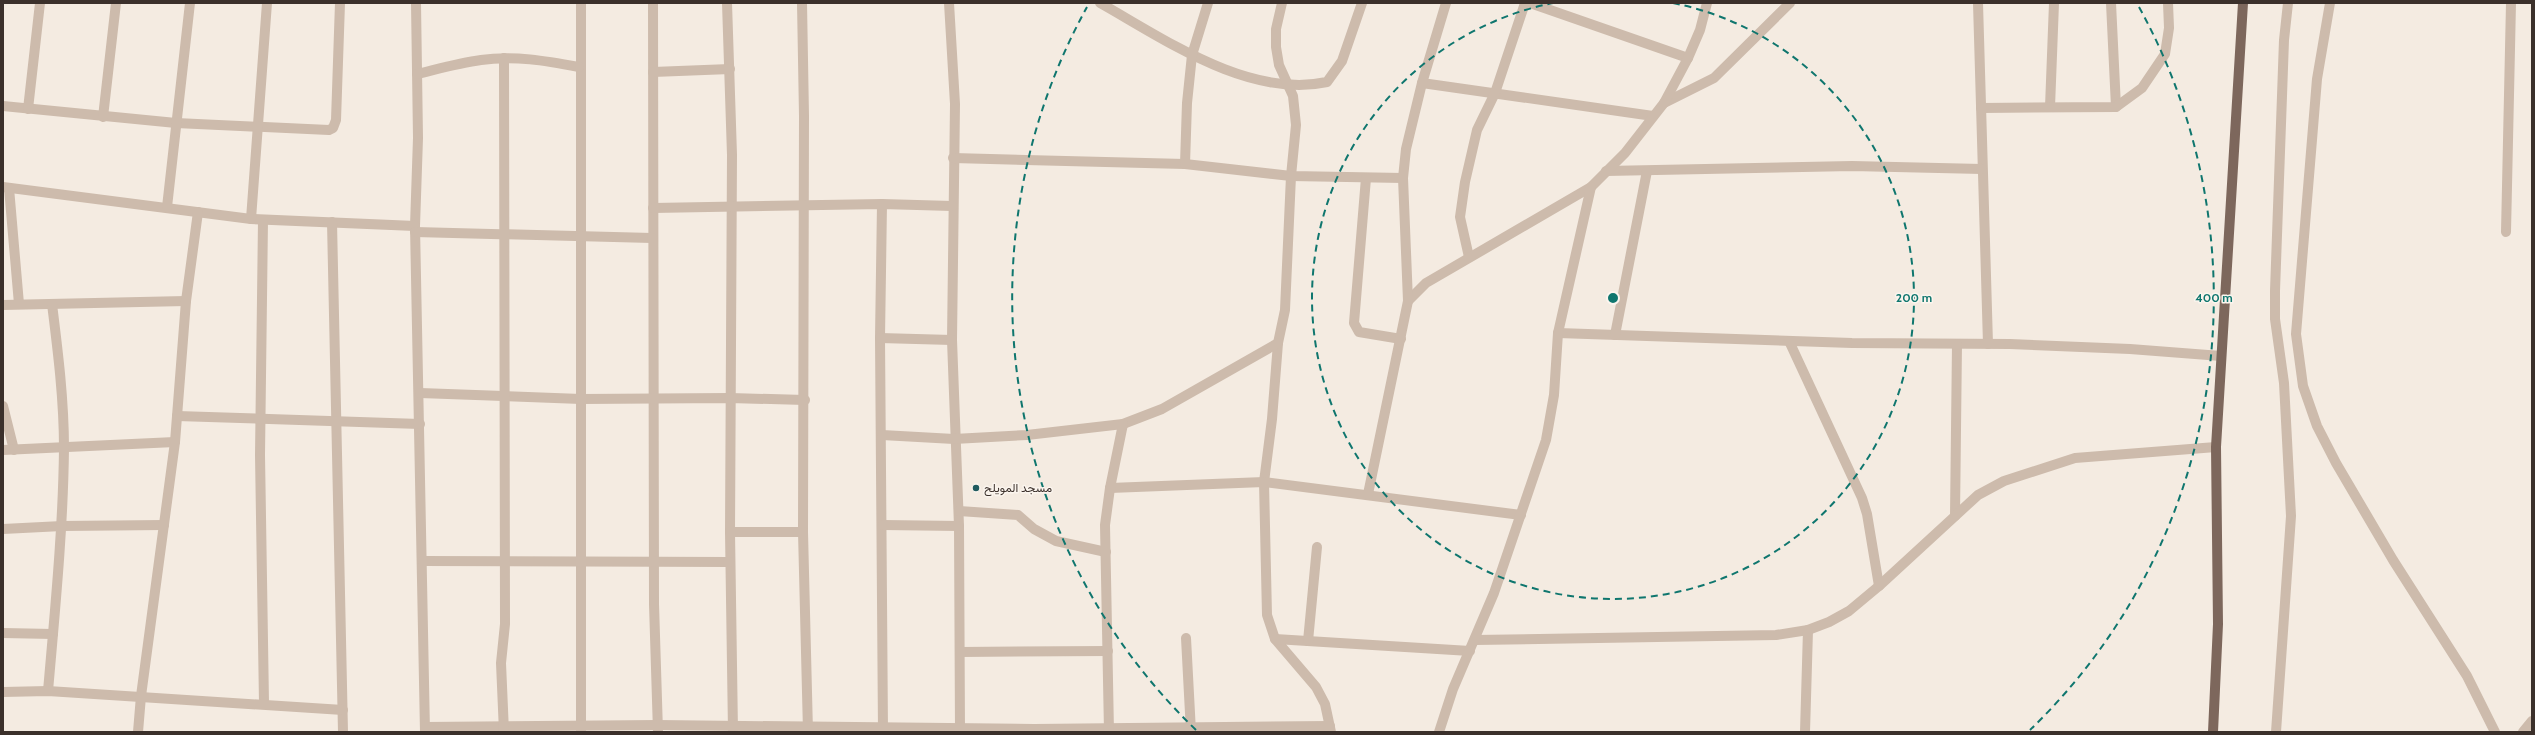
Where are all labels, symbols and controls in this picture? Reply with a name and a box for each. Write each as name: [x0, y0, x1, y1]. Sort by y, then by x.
text: 200 m: [1896, 290, 1932, 305]
text: 400 m: [2195, 290, 2233, 305]
centre of rings: [1606, 291, 1620, 305]
place label: مسجد المويلح: [984, 480, 1052, 497]
marker: مسجد المويلح: [971, 483, 981, 493]

